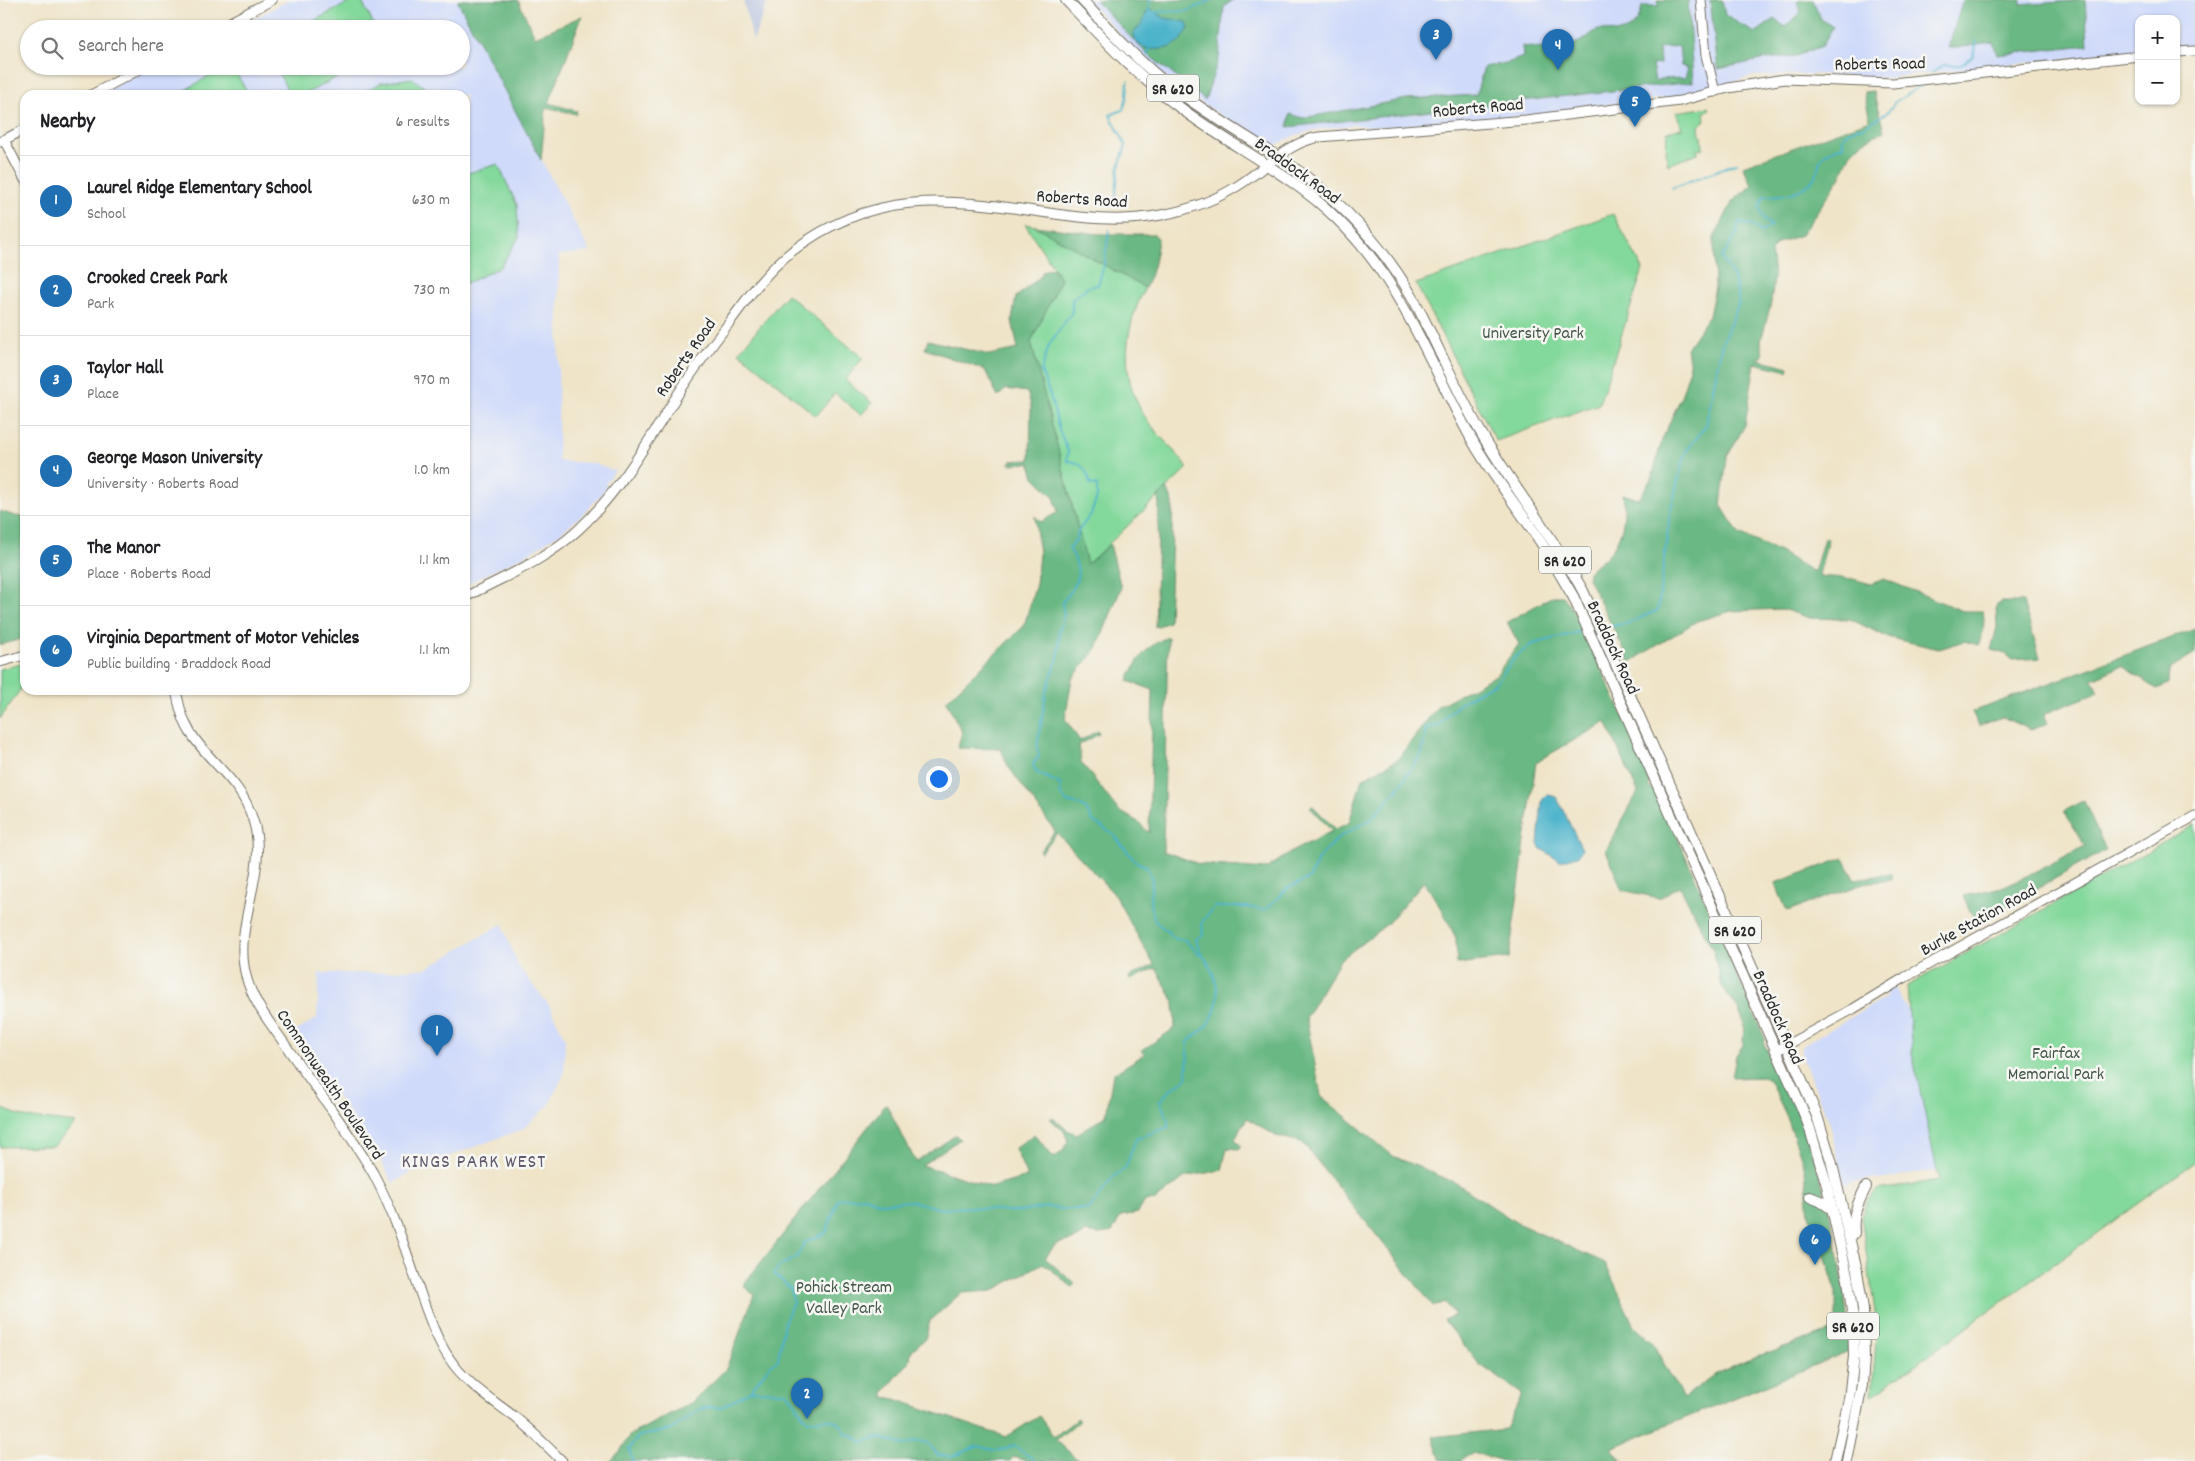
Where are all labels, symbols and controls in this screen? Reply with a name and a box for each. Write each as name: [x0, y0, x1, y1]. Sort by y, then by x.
map controls: [2135, 15, 2180, 105]
button: +: [2135, 15, 2180, 60]
pin: 3: [1420, 19, 1452, 60]
search box: [20, 20, 470, 75]
pin: 4: [1542, 29, 1574, 70]
icon: search: [38, 34, 66, 62]
text: Search here: [78, 34, 164, 61]
street label: Roberts Road: [1834, 52, 1926, 79]
button: −: [2135, 60, 2180, 105]
road number: SR 620: [1147, 75, 1199, 102]
pin: 5: [1619, 86, 1651, 127]
street label: Roberts Road: [1432, 93, 1525, 126]
text: Nearby: [40, 108, 95, 138]
text: 6 results: [395, 111, 450, 134]
street label: Braddock Road: [1248, 132, 1345, 212]
text: Laurel Ridge Elementary School: [87, 176, 312, 203]
street label: Roberts Road: [1035, 185, 1128, 216]
text: 1: [54, 189, 58, 212]
text: 630 m: [412, 189, 450, 212]
text: School: [87, 203, 126, 226]
text: Crooked Creek Park: [87, 266, 227, 293]
text: 2: [53, 279, 60, 302]
text: 730 m: [413, 279, 450, 302]
text: Park: [87, 293, 114, 316]
street label: Roberts Road: [651, 314, 723, 403]
park label: University Park: [1482, 322, 1584, 347]
text: Taylor Hall: [87, 356, 163, 383]
text: 3: [52, 369, 60, 392]
text: 970 m: [413, 369, 450, 392]
text: Place: [87, 383, 119, 406]
text: George Mason University: [87, 446, 262, 473]
text: 4: [53, 459, 59, 482]
text: 1.0 km: [414, 459, 450, 482]
text: University · Roberts Road: [87, 473, 239, 496]
text: The Manor: [87, 536, 160, 563]
road number: SR 620: [1539, 546, 1591, 574]
text: 5: [52, 549, 60, 572]
text: 1.1 km: [419, 549, 450, 572]
text: Place · Roberts Road: [87, 563, 211, 586]
street label: Braddock Road: [1579, 597, 1644, 699]
text: Virginia Department of Motor Vehicles: [87, 626, 360, 653]
text: 6: [52, 639, 60, 662]
text: 1.1 km: [419, 639, 450, 662]
text: Public building · Braddock Road: [87, 653, 271, 676]
your location: [926, 766, 952, 792]
street label: Burke Station Road: [1917, 879, 2042, 964]
road number: SR 620: [1709, 916, 1761, 944]
street label: Braddock Road: [1745, 967, 1809, 1069]
street label: Commonwealth Boulevard: [269, 1005, 389, 1166]
pin: 1: [421, 1015, 453, 1056]
park label: Fairfax Memorial Park: [2008, 1042, 2104, 1088]
district label: KINGS PARK WEST: [402, 1149, 546, 1177]
pin: 6: [1799, 1224, 1831, 1265]
park label: Pohick Stream Valley Park: [796, 1276, 892, 1322]
road number: SR 620: [1827, 1312, 1879, 1340]
pin: 2: [791, 1378, 823, 1419]

